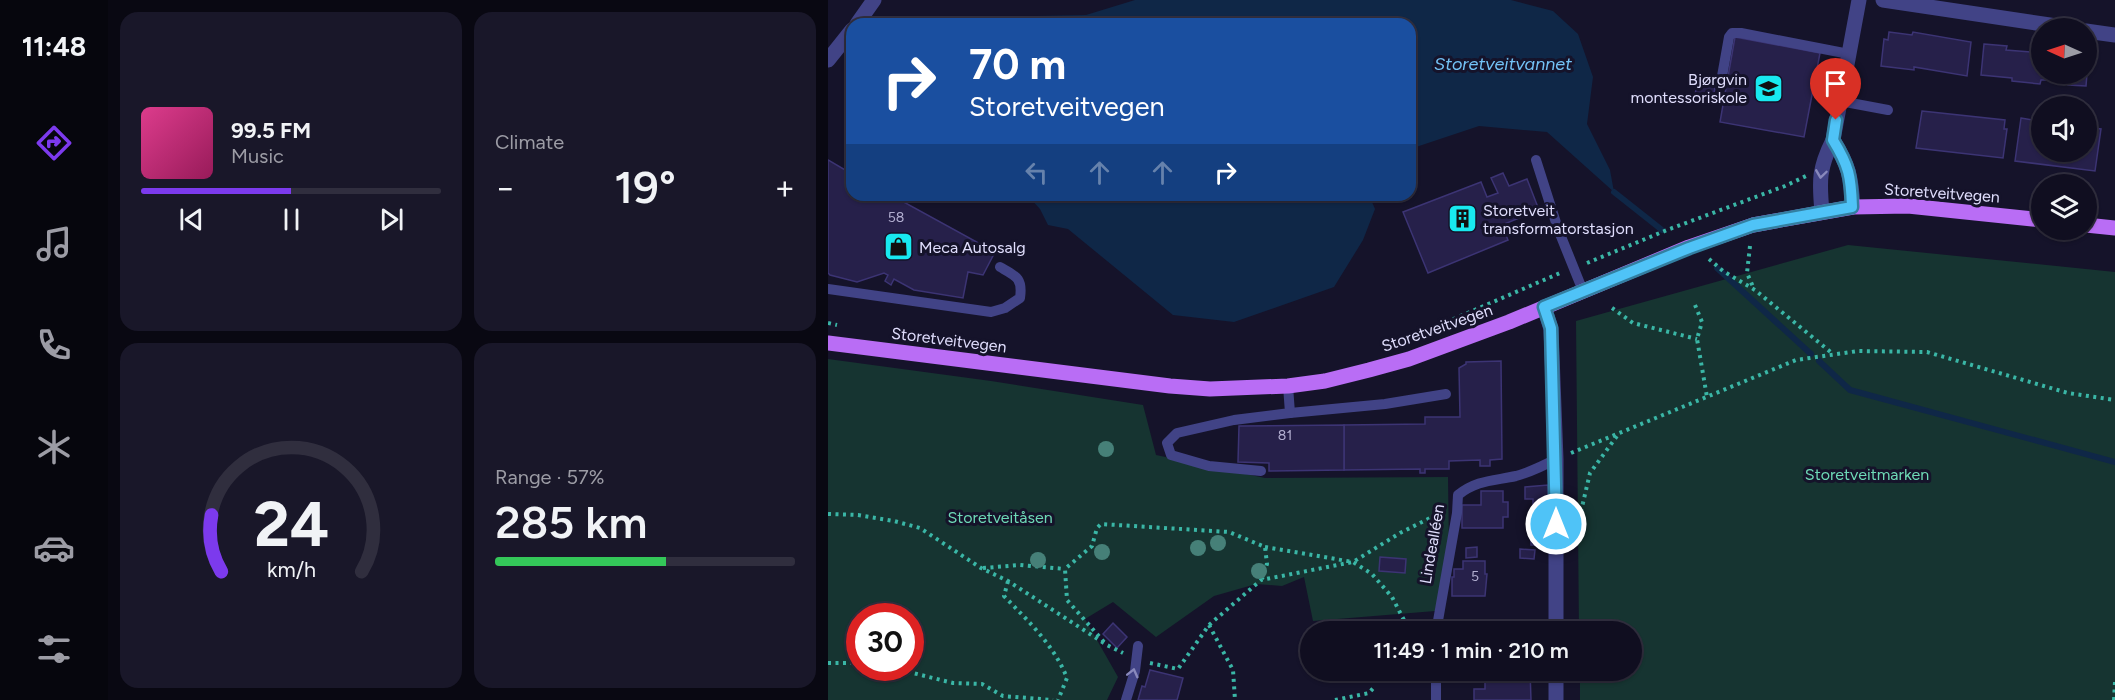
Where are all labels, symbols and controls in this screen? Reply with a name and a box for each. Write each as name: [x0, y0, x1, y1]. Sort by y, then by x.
north arrow: [2031, 18, 2097, 84]
map controls: [2031, 18, 2097, 240]
text: 11:48: [22, 30, 86, 63]
text: 70 m: [969, 39, 1066, 90]
icon: right: [870, 42, 948, 120]
water label: Storetveitvannet: [1434, 53, 1572, 75]
pin: [1810, 58, 1861, 120]
icon: arrive: [1819, 67, 1852, 100]
place label: Bjørgvin montessoriskole: [1631, 70, 1747, 107]
school or university icon: Bjørgvin montessoriskole: [1752, 72, 1784, 104]
text: Storetveitvegen: [969, 90, 1165, 123]
button: sound: [2031, 96, 2097, 162]
text: 99.5 FM: [231, 117, 311, 144]
icon: directions: [33, 122, 75, 164]
text: Climate: [495, 130, 564, 154]
text: Music: [231, 144, 284, 168]
icon: left: [1020, 156, 1053, 189]
icon: ahead: [1083, 156, 1116, 189]
icon: ahead: [1146, 156, 1179, 189]
icon: right: [1209, 156, 1242, 189]
text: 19°: [614, 160, 676, 214]
text: −: [495, 168, 516, 207]
text: +: [774, 168, 795, 207]
one-way arrow: [1815, 170, 1827, 179]
button: layers: [2031, 174, 2097, 240]
street label: Storetveitvegen: [1884, 179, 2001, 207]
place label: Storetveit transformatorstasjon: [1483, 201, 1634, 238]
icon: previous: [175, 203, 208, 236]
icon: pause: [275, 203, 308, 236]
icon: next: [375, 203, 408, 236]
building icon: Storetveit transformatorstasjon: [1446, 203, 1478, 235]
house number: 58: [888, 209, 904, 226]
icon: music: [33, 223, 75, 265]
shop icon: Meca Autosalg: [882, 231, 914, 263]
place label: Meca Autosalg: [919, 238, 1026, 257]
street label: Storetveitvegen: [1379, 300, 1495, 356]
icon: phone: [33, 324, 75, 366]
street label: Storetveitvegen: [890, 324, 1008, 356]
icon: climate: [33, 426, 75, 468]
house number: 81: [1278, 427, 1292, 444]
text: Range · 57%: [495, 465, 604, 489]
park label: Storetveitmarken: [1805, 465, 1929, 484]
text: 24: [253, 487, 329, 562]
position arrow: [1524, 492, 1588, 556]
text: 285 km: [495, 495, 647, 549]
street label: Lindealléen: [1416, 503, 1448, 585]
park label: Storetveitåsen: [947, 508, 1053, 527]
icon: car: [33, 527, 75, 569]
text: km/h: [267, 558, 315, 583]
house number: 5: [1471, 568, 1479, 585]
speed limit sign: 30: [846, 603, 924, 681]
icon: filters: [33, 628, 75, 670]
text: 11:49 · 1 min · 210 m: [1373, 637, 1569, 664]
one-way arrow: [1126, 669, 1139, 679]

